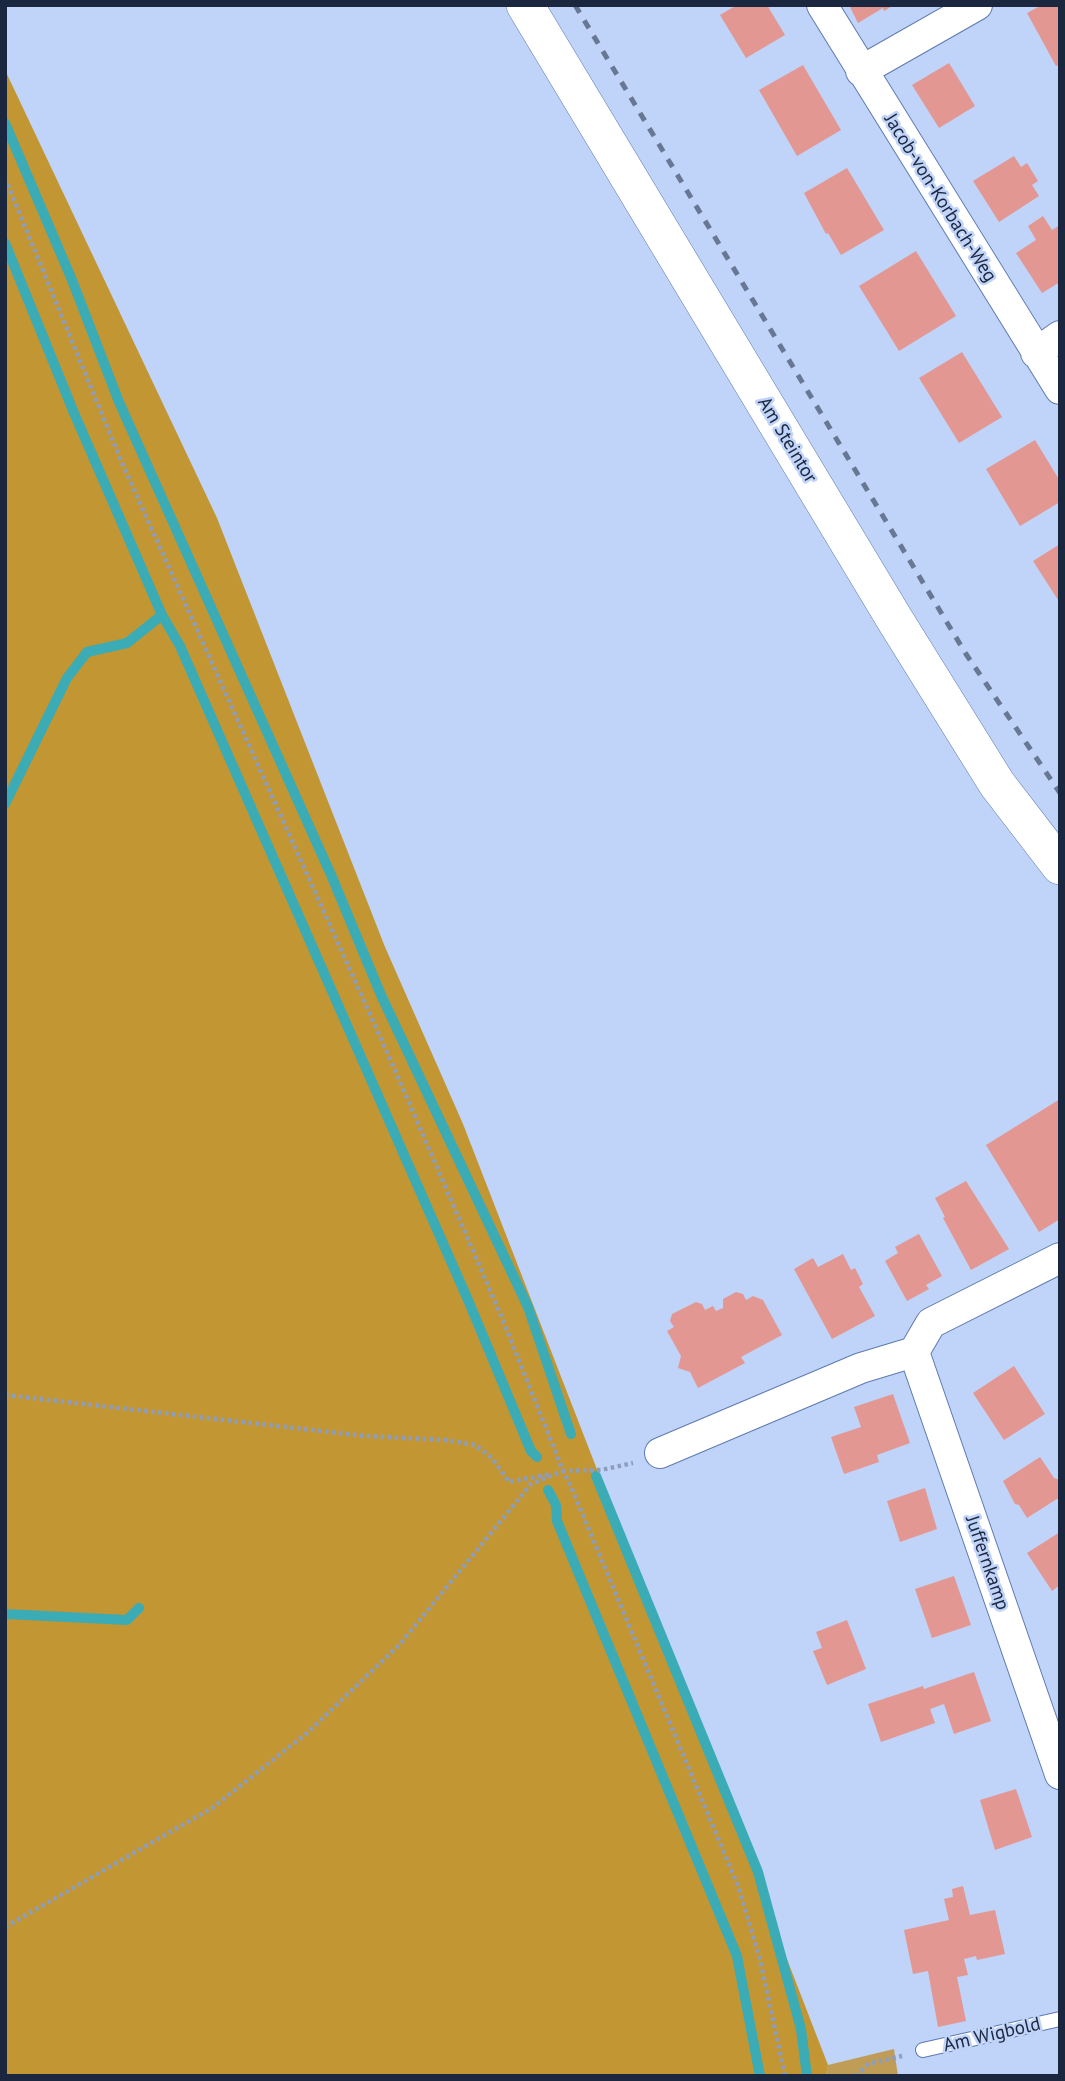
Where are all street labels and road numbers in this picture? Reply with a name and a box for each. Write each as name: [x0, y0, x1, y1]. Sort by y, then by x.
street label: Jacob-von-Korbach-Weg: [879, 110, 1001, 286]
street label: Am Steintor: [753, 393, 821, 487]
street label: Juffernkamp: [960, 1513, 1014, 1613]
street label: Am Wigbold: [941, 2013, 1043, 2057]

